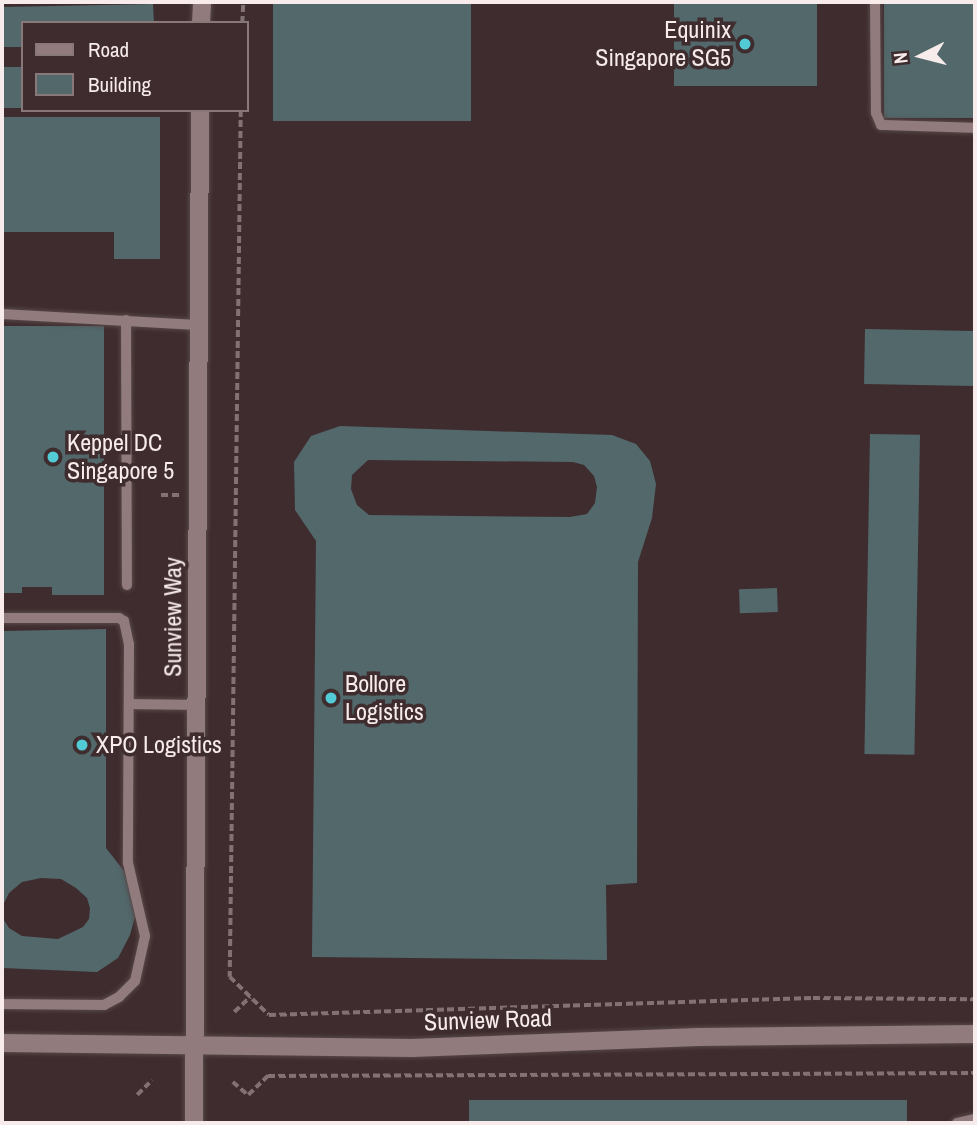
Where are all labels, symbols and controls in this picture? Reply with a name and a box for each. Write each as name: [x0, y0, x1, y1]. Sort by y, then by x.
place label: Equinix Singapore SG5: [595, 16, 731, 72]
legend: [21, 21, 248, 112]
north arrow: [886, 21, 956, 91]
text: Road: [88, 35, 129, 64]
marker: Equinix Singapore SG5: [737, 36, 753, 52]
text: N: [887, 51, 914, 65]
text: Building: [88, 70, 151, 99]
place label: Keppel DC Singapore 5: [67, 429, 174, 485]
marker: Keppel DC Singapore 5: [45, 449, 61, 465]
street label: Sunview Way: [159, 557, 187, 677]
place label: Bollore Logistics: [345, 670, 424, 726]
marker: Bollore Logistics: [323, 690, 339, 706]
place label: XPO Logistics: [96, 731, 222, 759]
marker: XPO Logistics: [74, 737, 90, 753]
street label: Sunview Road: [424, 1003, 552, 1037]

